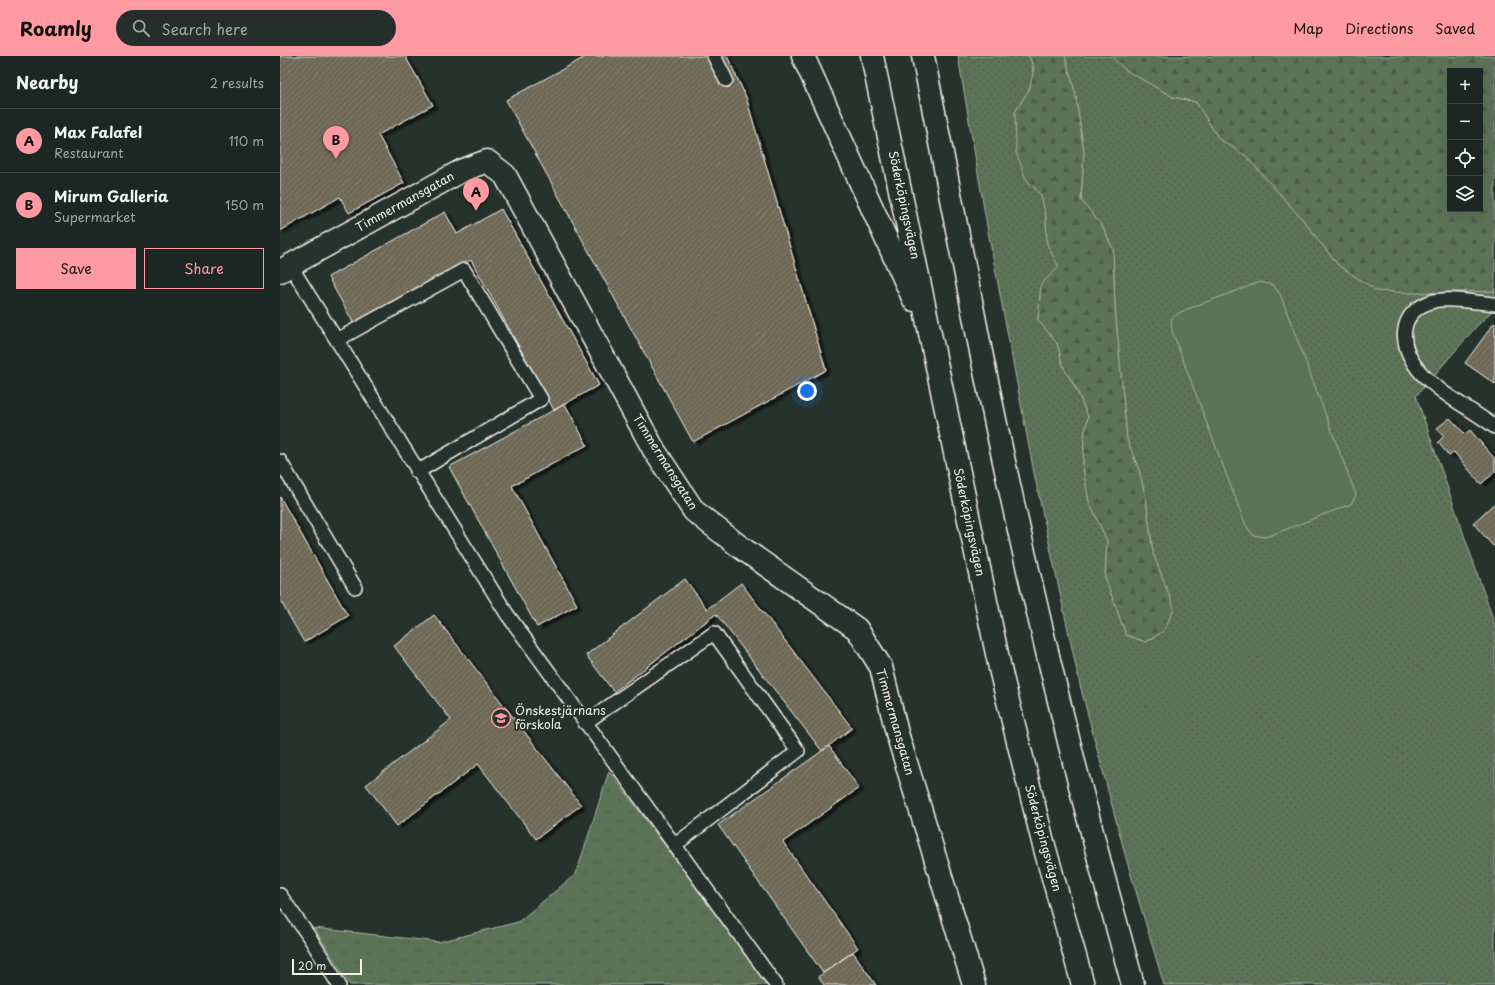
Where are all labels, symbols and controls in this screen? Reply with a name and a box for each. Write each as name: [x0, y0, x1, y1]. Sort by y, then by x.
search box: [116, 10, 396, 46]
text: Roamly: [20, 14, 92, 42]
icon: search: [130, 17, 152, 39]
text: Search here: [162, 17, 248, 40]
text: Map: [1293, 18, 1323, 39]
text: Directions: [1345, 18, 1413, 39]
text: Saved: [1435, 18, 1475, 39]
map controls: [1447, 68, 1483, 212]
button: +: [1447, 68, 1483, 104]
text: Nearby: [16, 69, 78, 95]
text: 2 results: [210, 73, 264, 92]
button: −: [1447, 104, 1483, 140]
text: Max Falafel: [54, 120, 142, 143]
pin: B: [323, 126, 349, 159]
text: A: [24, 131, 34, 150]
text: 110 m: [229, 131, 264, 150]
button: locate: [1447, 140, 1483, 176]
text: Restaurant: [54, 143, 124, 162]
street label: Söderköpingsvägen: [885, 149, 925, 261]
street label: Timmermansgatan: [352, 167, 457, 236]
button: layers: [1447, 176, 1483, 212]
pin: A: [463, 178, 489, 211]
text: Mirum Galleria: [54, 184, 168, 207]
text: B: [25, 195, 33, 214]
text: 150 m: [225, 195, 264, 214]
text: Supermarket: [54, 207, 136, 226]
button: Save: [16, 248, 136, 289]
button: Share: [144, 248, 264, 289]
your location: [797, 381, 817, 401]
street label: Timmermansgatan: [629, 410, 703, 513]
street label: Söderköpingsvägen: [950, 466, 990, 578]
street label: Timmermansgatan: [872, 666, 920, 777]
place label: Önskestjärnans förskola: [515, 701, 606, 733]
school or university icon: Önskestjärnans förskola: [490, 707, 512, 729]
street label: Söderköpingsvägen: [1021, 782, 1067, 893]
scale bar: [292, 957, 362, 976]
text: 20 m: [298, 957, 326, 974]

